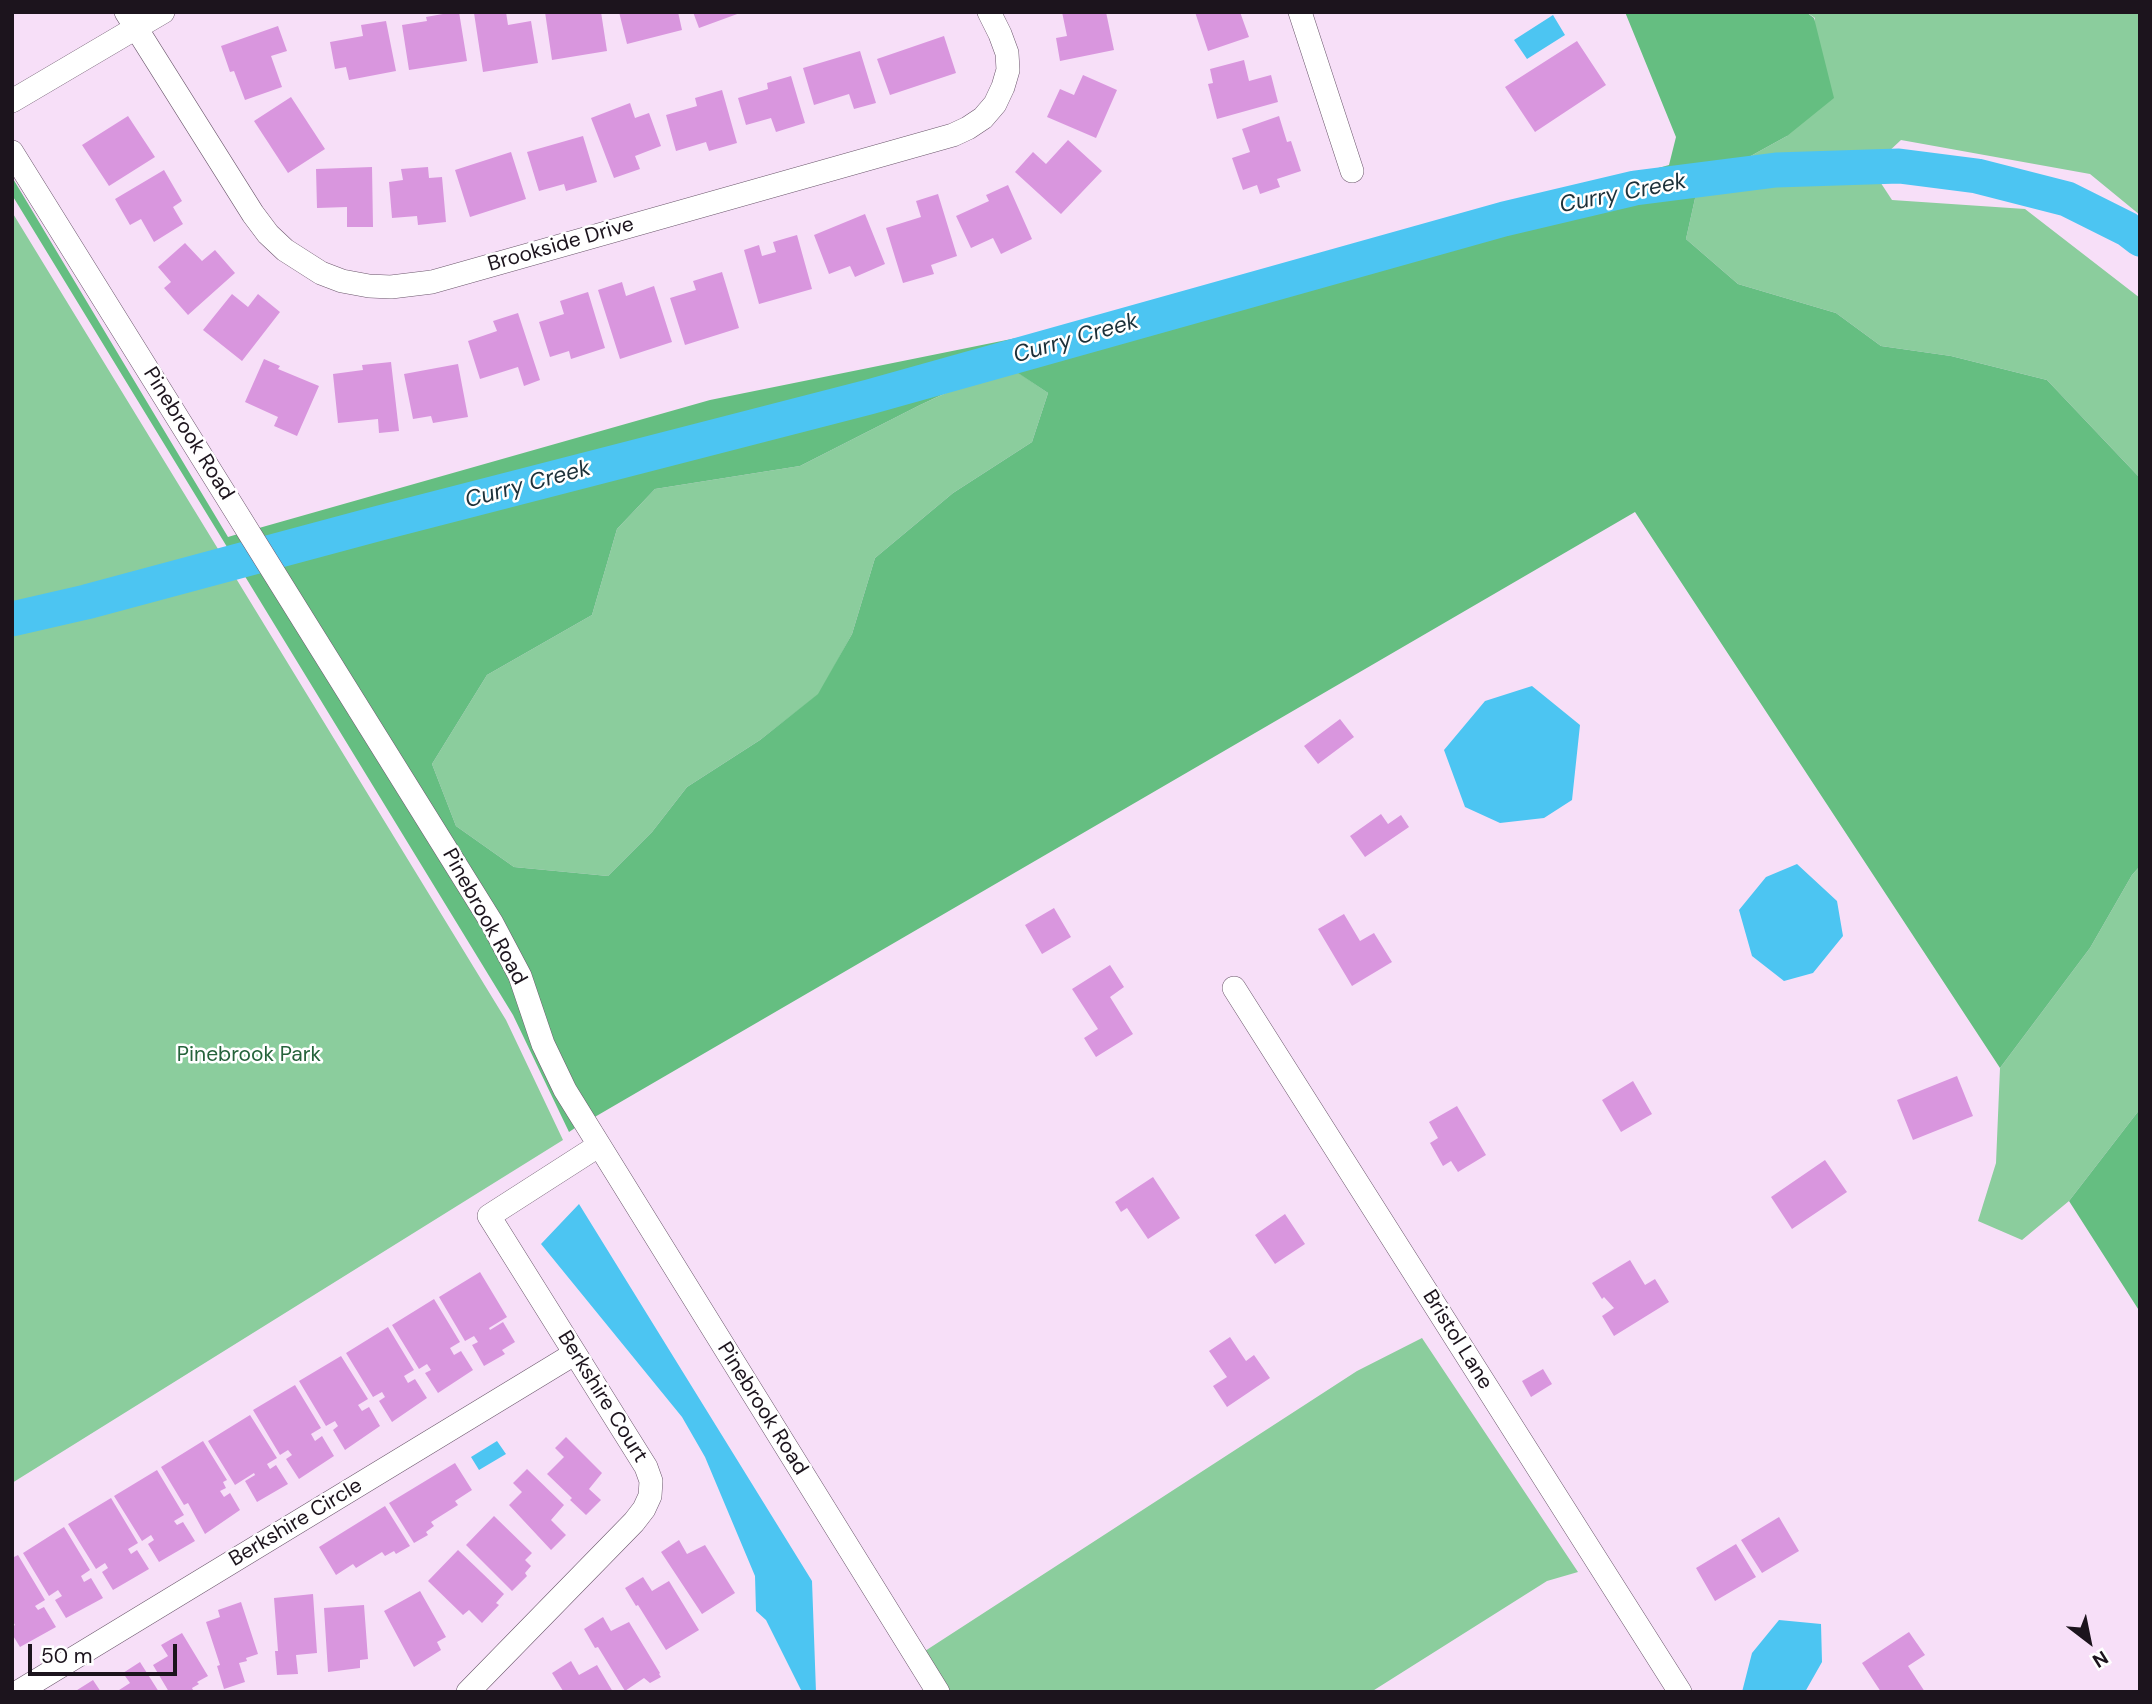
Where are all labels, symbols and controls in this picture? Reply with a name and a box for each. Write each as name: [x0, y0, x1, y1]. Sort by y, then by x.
water label: Curry Creek: [1557, 168, 1689, 220]
street label: Brookside Drive: [485, 212, 637, 278]
water label: Curry Creek: [1010, 308, 1142, 370]
street label: Pinebrook Road: [137, 363, 239, 505]
water label: Curry Creek: [462, 455, 594, 515]
street label: Pinebrook Road: [436, 845, 532, 989]
park label: Pinebrook Park: [177, 1042, 321, 1068]
street label: Bristol Lane: [1416, 1286, 1498, 1394]
street label: Berkshire Court: [551, 1327, 653, 1467]
street label: Pinebrook Road: [711, 1338, 813, 1480]
street label: Berkshire Circle: [225, 1473, 367, 1573]
north arrow: [2054, 1606, 2124, 1676]
scale bar: [32, 1630, 180, 1674]
text: 50 m: [41, 1642, 92, 1670]
text: N: [2088, 1645, 2113, 1674]

